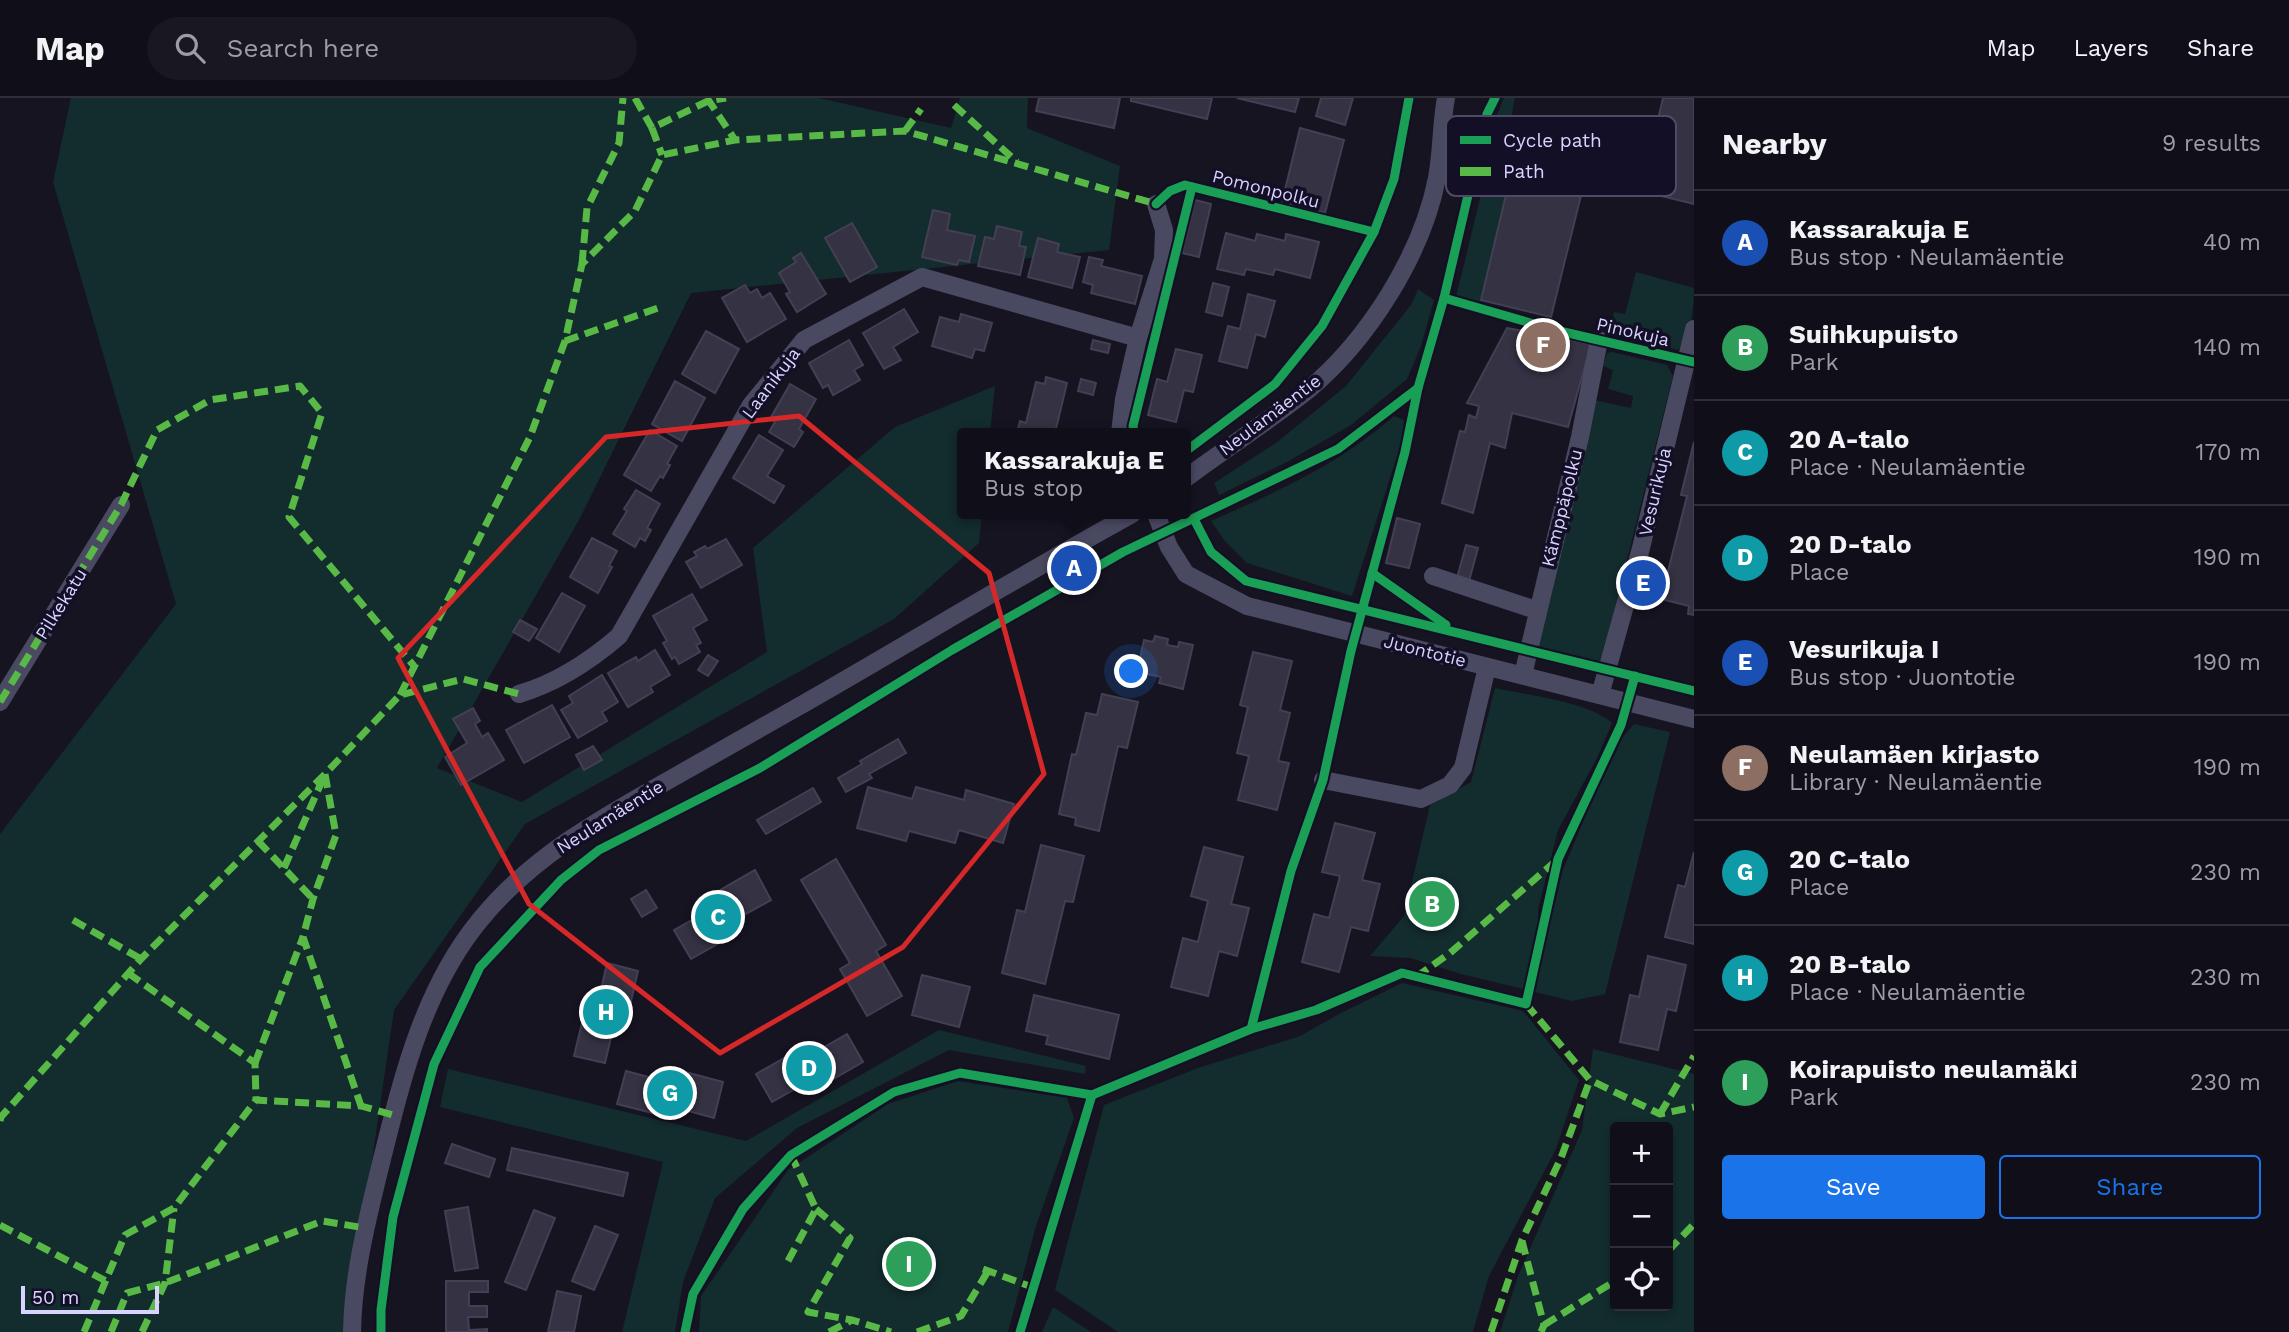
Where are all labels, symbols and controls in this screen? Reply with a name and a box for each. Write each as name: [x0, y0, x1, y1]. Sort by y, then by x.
search box: [147, 17, 637, 80]
text: Map: [35, 29, 105, 68]
icon: search: [171, 29, 209, 67]
text: Search here: [227, 33, 379, 63]
text: Map: [1987, 34, 2035, 62]
text: Layers: [2073, 34, 2149, 62]
text: Share: [2187, 34, 2254, 62]
legend: [1446, 116, 1676, 196]
text: Nearby: [1722, 126, 1827, 161]
text: Cycle path: [1503, 129, 1602, 152]
text: 9 results: [2162, 130, 2261, 157]
text: Path: [1503, 160, 1545, 183]
street label: Pomonpolku: [1210, 165, 1322, 212]
text: Kassarakuja E: [1789, 214, 1969, 244]
text: A: [1737, 229, 1753, 256]
text: 40 m: [2203, 229, 2261, 256]
text: Bus stop · Neulamäentie: [1789, 244, 2065, 271]
street label: Pinokuja: [1595, 313, 1672, 350]
pin: F: [1520, 319, 1566, 371]
text: Suihkupuisto: [1789, 319, 1958, 349]
text: B: [1737, 334, 1753, 361]
text: 140 m: [2194, 334, 2261, 361]
street label: Laanikuja: [737, 343, 804, 422]
text: Park: [1789, 349, 1838, 376]
street label: Neulamäentie: [1215, 370, 1325, 460]
text: 20 A-talo: [1789, 424, 1909, 454]
popup: [957, 428, 1191, 519]
text: C: [1737, 439, 1753, 466]
text: 170 m: [2196, 439, 2261, 466]
text: Kassarakuja E: [984, 445, 1164, 475]
street label: Vesurikuja: [1634, 446, 1675, 538]
street label: Kämppäpolku: [1537, 447, 1586, 569]
text: Place · Neulamäentie: [1789, 454, 2026, 481]
text: Bus stop: [984, 475, 1083, 502]
text: 20 D-talo: [1789, 529, 1912, 559]
pin: A: [1051, 542, 1097, 594]
text: D: [1737, 544, 1753, 571]
text: 190 m: [2194, 544, 2261, 571]
pin: E: [1620, 557, 1666, 609]
text: Place: [1789, 559, 1849, 586]
street label: Pilkekatu: [30, 564, 91, 643]
street label: Juontotie: [1382, 630, 1468, 671]
text: Vesurikuja I: [1789, 634, 1939, 664]
text: E: [1738, 649, 1752, 676]
text: 190 m: [2194, 649, 2261, 676]
your location: [1114, 654, 1148, 688]
text: Bus stop · Juontotie: [1789, 664, 2016, 691]
text: Neulamäen kirjasto: [1789, 739, 2039, 769]
text: F: [1738, 754, 1752, 781]
text: 190 m: [2194, 754, 2261, 781]
text: Library · Neulamäentie: [1789, 769, 2042, 796]
street label: Neulamäentie: [553, 775, 667, 858]
text: 20 C-talo: [1789, 844, 1910, 874]
text: G: [1737, 859, 1753, 886]
text: 230 m: [2190, 859, 2261, 886]
text: Place: [1789, 874, 1849, 901]
pin: B: [1409, 878, 1455, 930]
pin: C: [695, 891, 741, 943]
text: 20 B-talo: [1789, 949, 1911, 979]
text: H: [1736, 964, 1754, 991]
text: 230 m: [2190, 964, 2261, 991]
text: Place · Neulamäentie: [1789, 979, 2026, 1006]
pin: H: [583, 986, 629, 1038]
pin: D: [786, 1042, 832, 1094]
text: Koirapuisto neulamäki: [1789, 1054, 2078, 1084]
pin: G: [647, 1067, 693, 1119]
text: I: [1741, 1069, 1749, 1096]
text: 230 m: [2190, 1069, 2261, 1096]
text: Park: [1789, 1084, 1838, 1111]
map controls: [1610, 1122, 1673, 1311]
button: +: [1610, 1122, 1673, 1185]
button: Save: [1722, 1155, 1985, 1219]
button: Share: [1999, 1155, 2261, 1219]
button: −: [1610, 1185, 1673, 1248]
pin: I: [886, 1238, 932, 1290]
button: locate: [1610, 1248, 1673, 1311]
scale bar: [21, 1283, 159, 1315]
text: 50 m: [32, 1286, 79, 1309]

